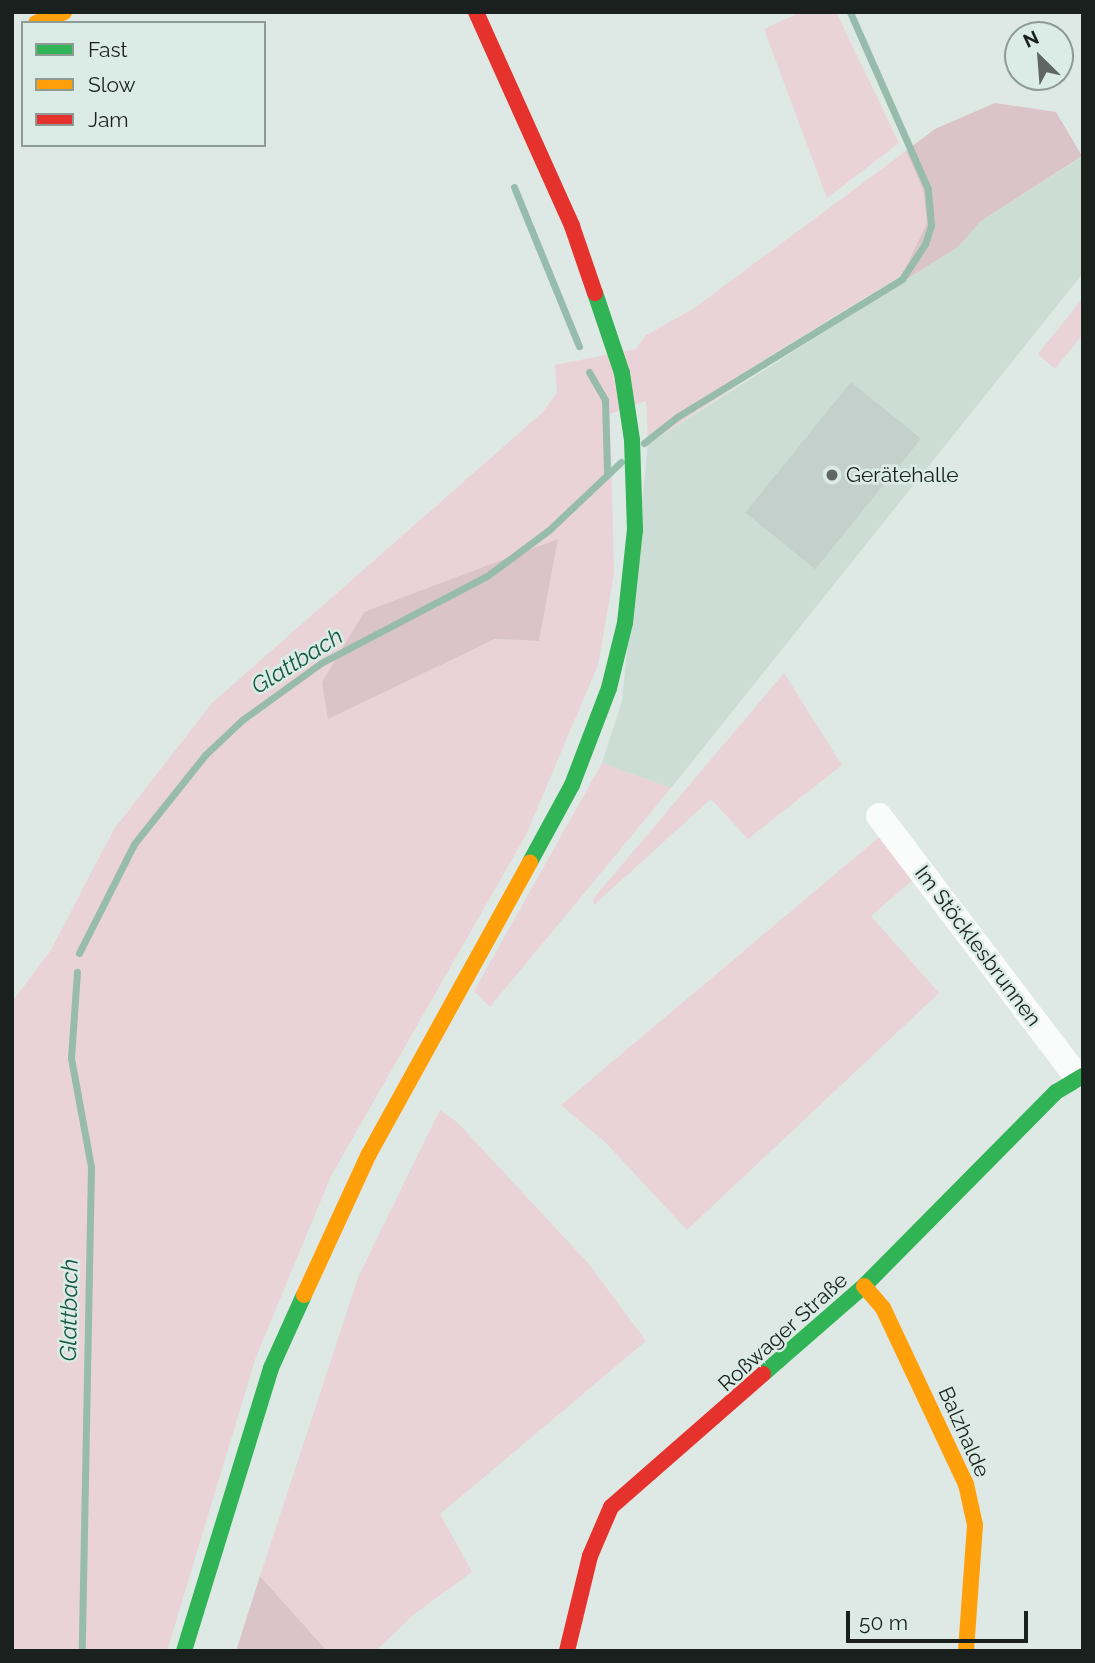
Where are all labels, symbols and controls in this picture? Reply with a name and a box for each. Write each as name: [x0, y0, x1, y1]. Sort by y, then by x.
legend: [21, 21, 266, 147]
north arrow: [1004, 21, 1074, 91]
text: N: [1020, 26, 1042, 52]
text: Fast: [88, 37, 128, 62]
text: Slow: [88, 72, 136, 97]
text: Jam: [88, 107, 129, 132]
place label: Gerätehalle: [846, 462, 959, 488]
marker: Gerätehalle: [824, 467, 840, 483]
water label: Glattbach: [246, 622, 348, 700]
street label: Im Stöcklesbrunnen: [909, 861, 1047, 1031]
water label: Glattbach: [54, 1258, 84, 1362]
street label: Roßwager Straße: [713, 1267, 853, 1397]
street label: Balzhalde: [933, 1383, 995, 1481]
scale bar: [850, 1596, 1032, 1640]
text: 50 m: [859, 1610, 908, 1635]

